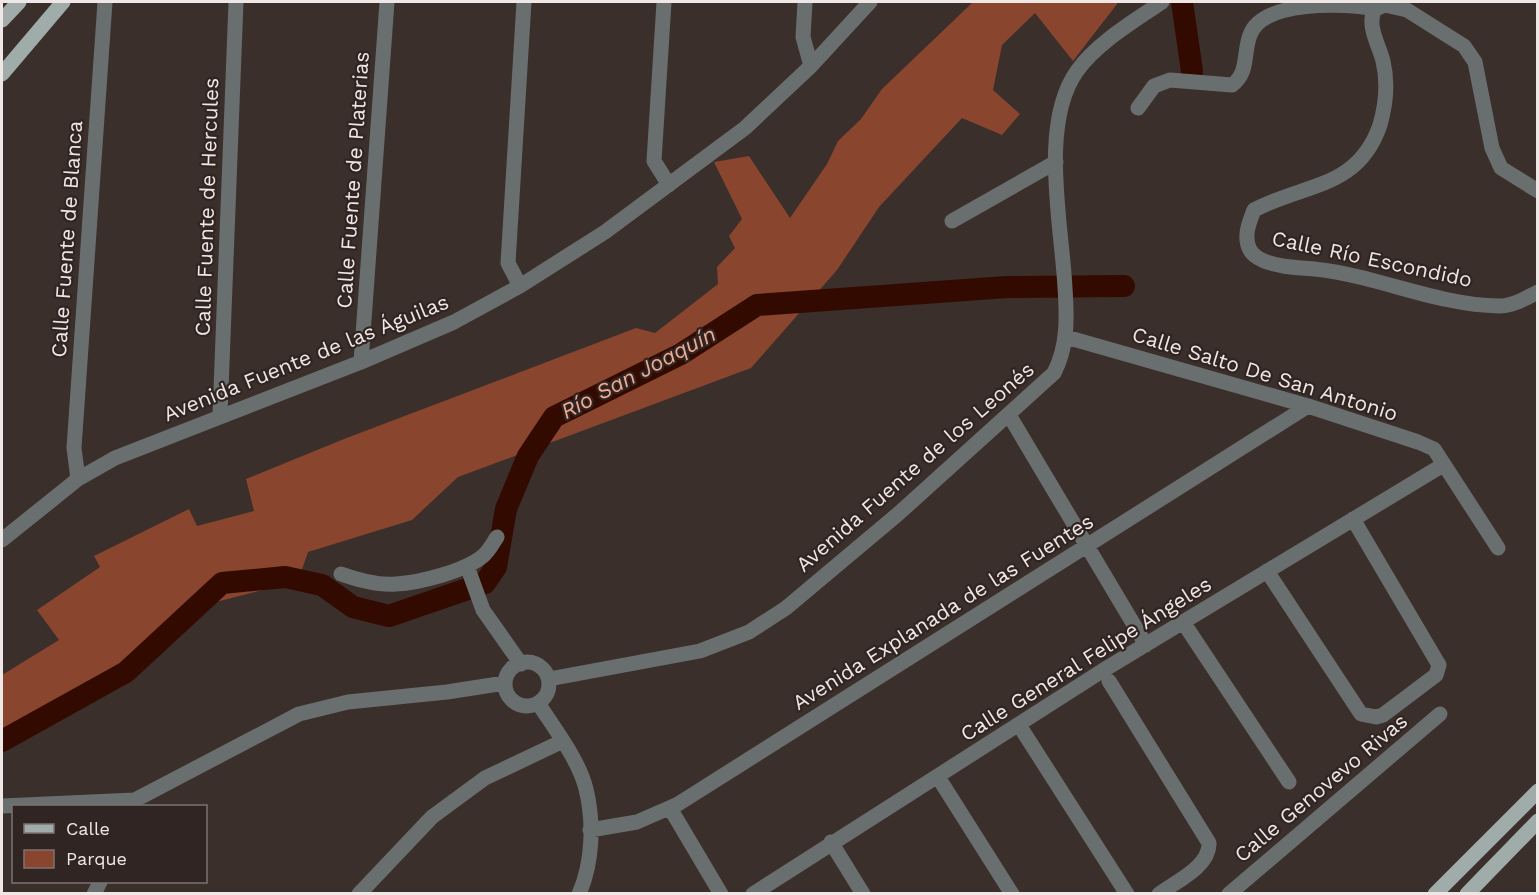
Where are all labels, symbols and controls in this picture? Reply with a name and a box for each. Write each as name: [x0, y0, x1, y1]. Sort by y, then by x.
street label: Calle Fuente de Platerias: [331, 51, 374, 309]
street label: Calle Fuente de Hercules: [189, 77, 224, 337]
street label: Calle Fuente de Blanca: [46, 120, 87, 358]
street label: Calle Río Escondido: [1270, 225, 1474, 292]
street label: Avenida Fuente de las Águilas: [159, 289, 452, 426]
water label: Río San Joaquín: [556, 321, 720, 424]
street label: Calle Salto De San Antonio: [1129, 321, 1401, 426]
street label: Avenida Fuente de los Leonés: [791, 356, 1039, 577]
street label: Avenida Explanada de las Fuentes: [788, 508, 1098, 715]
street label: Calle General Felipe Ángeles: [956, 571, 1216, 746]
street label: Calle Genovevo Rivas: [1229, 708, 1412, 867]
legend: [12, 805, 207, 883]
text: Calle: [66, 818, 110, 839]
text: Parque: [66, 848, 127, 869]

